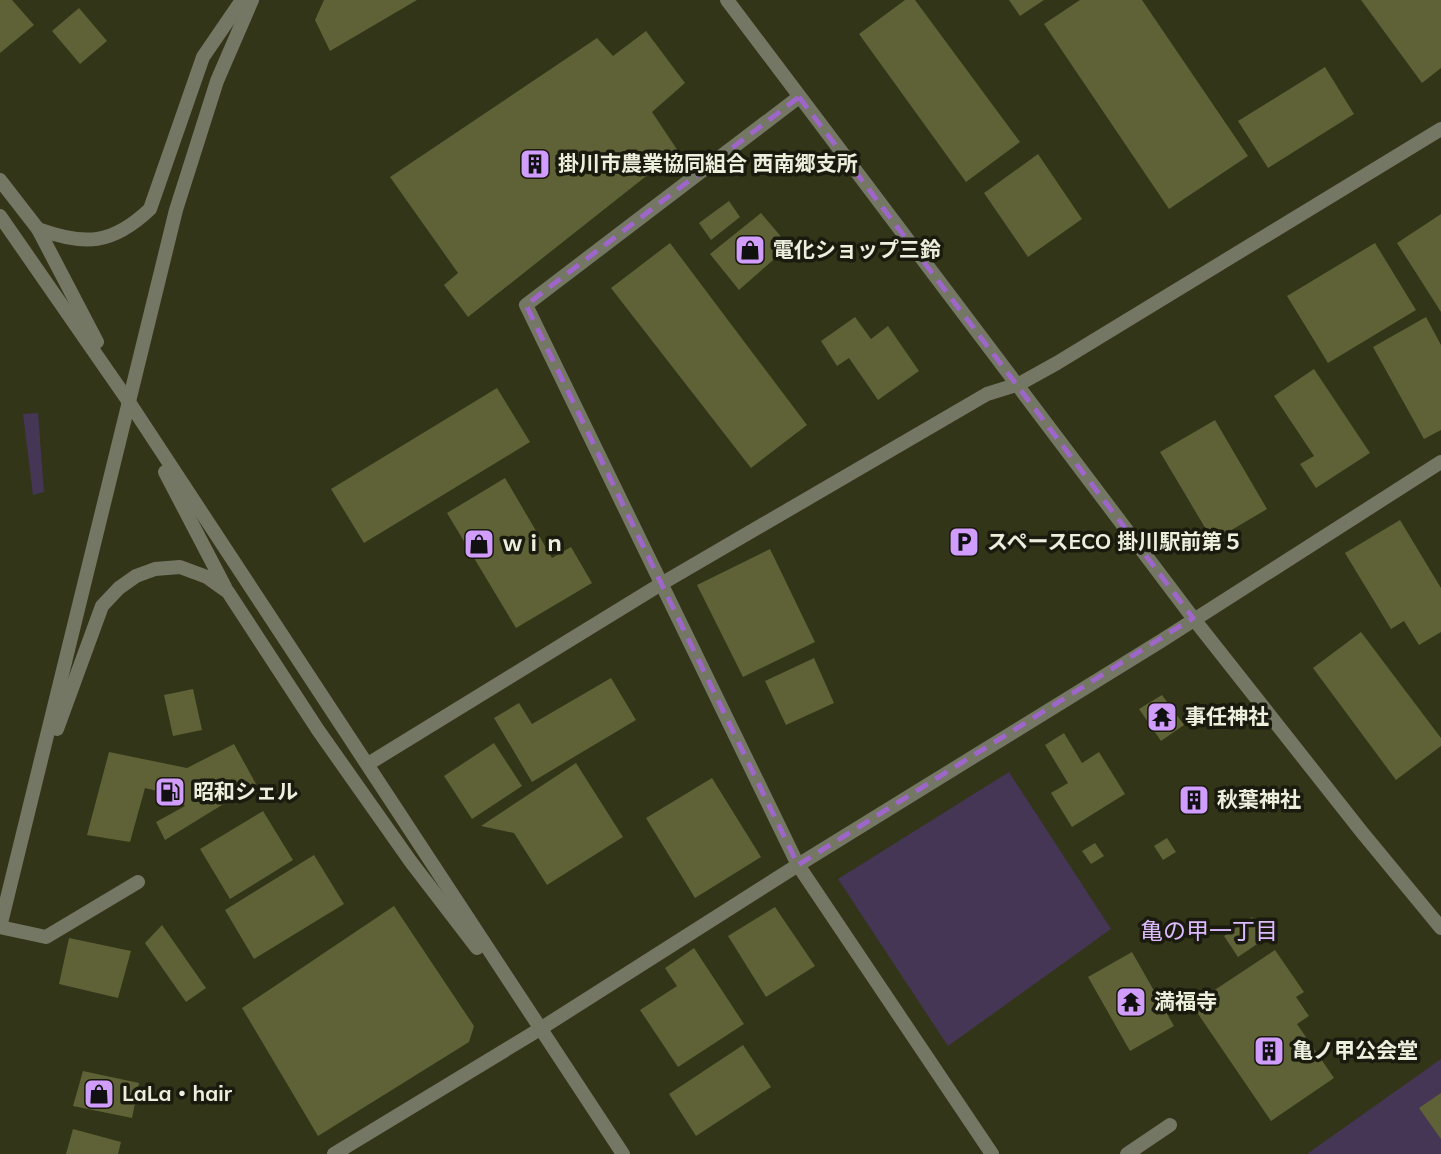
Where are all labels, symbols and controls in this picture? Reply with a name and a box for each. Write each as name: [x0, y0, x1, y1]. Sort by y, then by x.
building icon: 掛川市農業協同組合 西南郷支所: [518, 147, 552, 181]
place label: 掛川市農業協同組合 西南郷支所: [558, 150, 858, 176]
shop icon: 電化ショップ三鈴: [733, 233, 767, 267]
place label: 電化ショップ三鈴: [773, 236, 941, 262]
parking icon: スペースECO 掛川駅前第５: [947, 525, 981, 559]
shop icon: ｗｉｎ: [462, 527, 496, 561]
place label: スペースECO 掛川駅前第５: [987, 528, 1243, 554]
place label: ｗｉｎ: [502, 530, 565, 556]
temple icon: 事任神社: [1145, 700, 1179, 734]
place label: 事任神社: [1185, 703, 1269, 729]
fuel station icon: 昭和シェル: [153, 775, 187, 809]
place label: 昭和シェル: [193, 778, 298, 804]
building icon: 秋葉神社: [1177, 783, 1211, 817]
place label: 秋葉神社: [1217, 786, 1301, 812]
district label: 亀の甲一丁目: [1140, 916, 1278, 945]
temple icon: 満福寺: [1114, 985, 1148, 1019]
place label: 満福寺: [1154, 988, 1217, 1014]
building icon: 亀ノ甲公会堂: [1252, 1034, 1286, 1068]
place label: 亀ノ甲公会堂: [1292, 1037, 1418, 1063]
shop icon: LaLa・hair: [82, 1077, 116, 1111]
place label: LaLa・hair: [122, 1080, 233, 1106]

